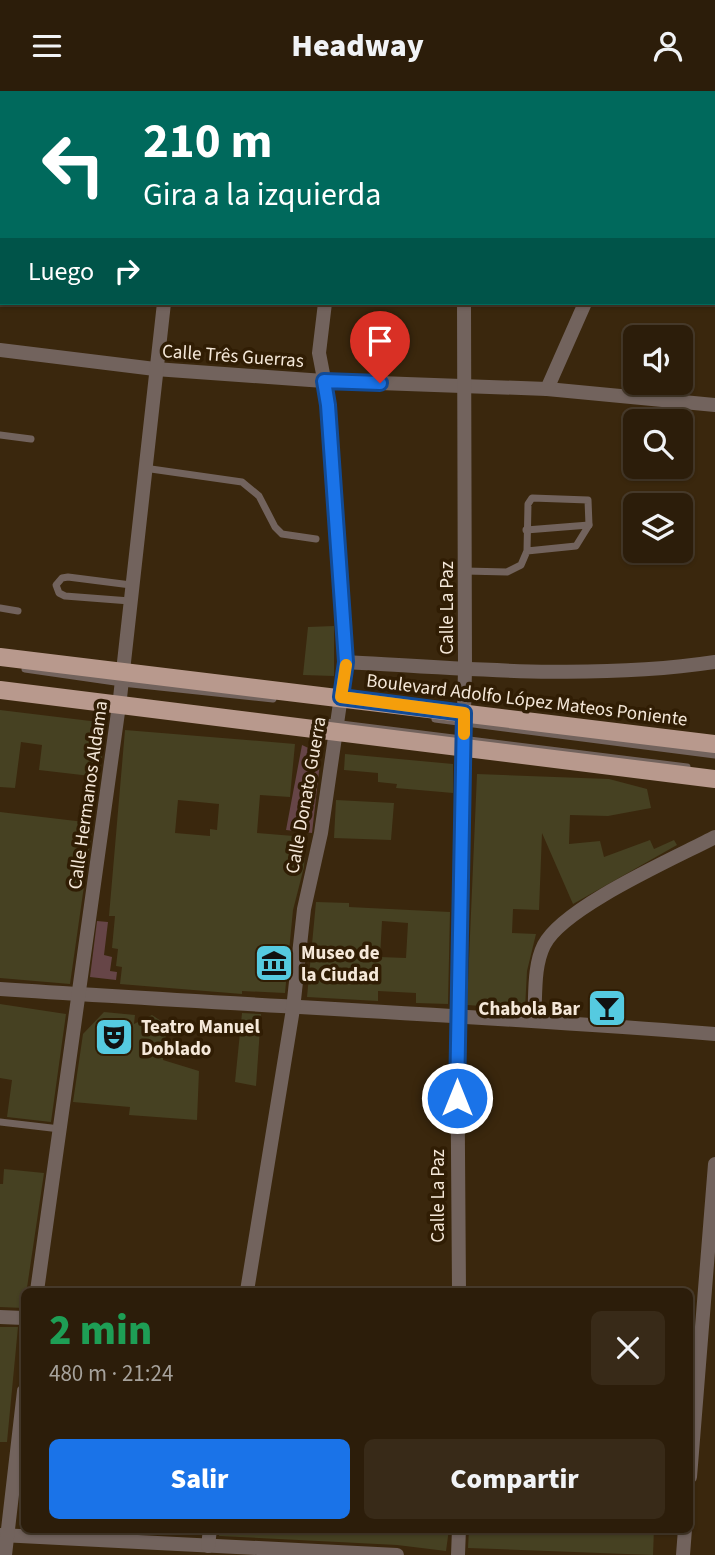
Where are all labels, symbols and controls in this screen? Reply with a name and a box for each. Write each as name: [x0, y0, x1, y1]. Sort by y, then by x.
text: Headway: [291, 23, 424, 69]
icon: menu: [28, 27, 66, 65]
icon: person: [649, 27, 687, 65]
text: 210 m: [143, 107, 272, 177]
icon: left: [28, 119, 119, 210]
text: Gira a la izquierda: [143, 172, 381, 218]
icon: right: [108, 252, 146, 290]
text: Luego: [28, 253, 94, 290]
pin: [350, 311, 410, 383]
icon: arrive: [361, 322, 399, 360]
map controls: [623, 325, 693, 563]
button: sound: [623, 325, 693, 395]
street label: Calle Três Guerras: [161, 338, 305, 375]
button: search: [623, 409, 693, 479]
button: layers: [623, 493, 693, 563]
street label: Calle La Paz: [434, 561, 461, 655]
street label: Boulevard Adolfo López Mateos Poniente: [365, 667, 689, 734]
street label: Calle Hermanos Aldama: [62, 699, 115, 891]
street label: Calle Donato Guerra: [279, 715, 334, 876]
place label: Museo de la Ciudad: [301, 940, 380, 989]
museum icon: Museo de la Ciudad: [253, 942, 295, 984]
bar icon: Chabola Bar: [586, 987, 628, 1029]
place label: Chabola Bar: [478, 996, 580, 1023]
place label: Teatro Manuel Doblado: [141, 1014, 260, 1063]
theatre icon: Teatro Manuel Doblado: [93, 1016, 135, 1058]
position arrow: [420, 1061, 494, 1135]
street label: Calle La Paz: [425, 1149, 452, 1243]
text: 2 min: [49, 1301, 152, 1361]
button: close: [591, 1311, 665, 1385]
text: 480 m · 21:24: [49, 1357, 173, 1390]
button: Salir: [49, 1439, 350, 1519]
button: Compartir: [364, 1439, 665, 1519]

